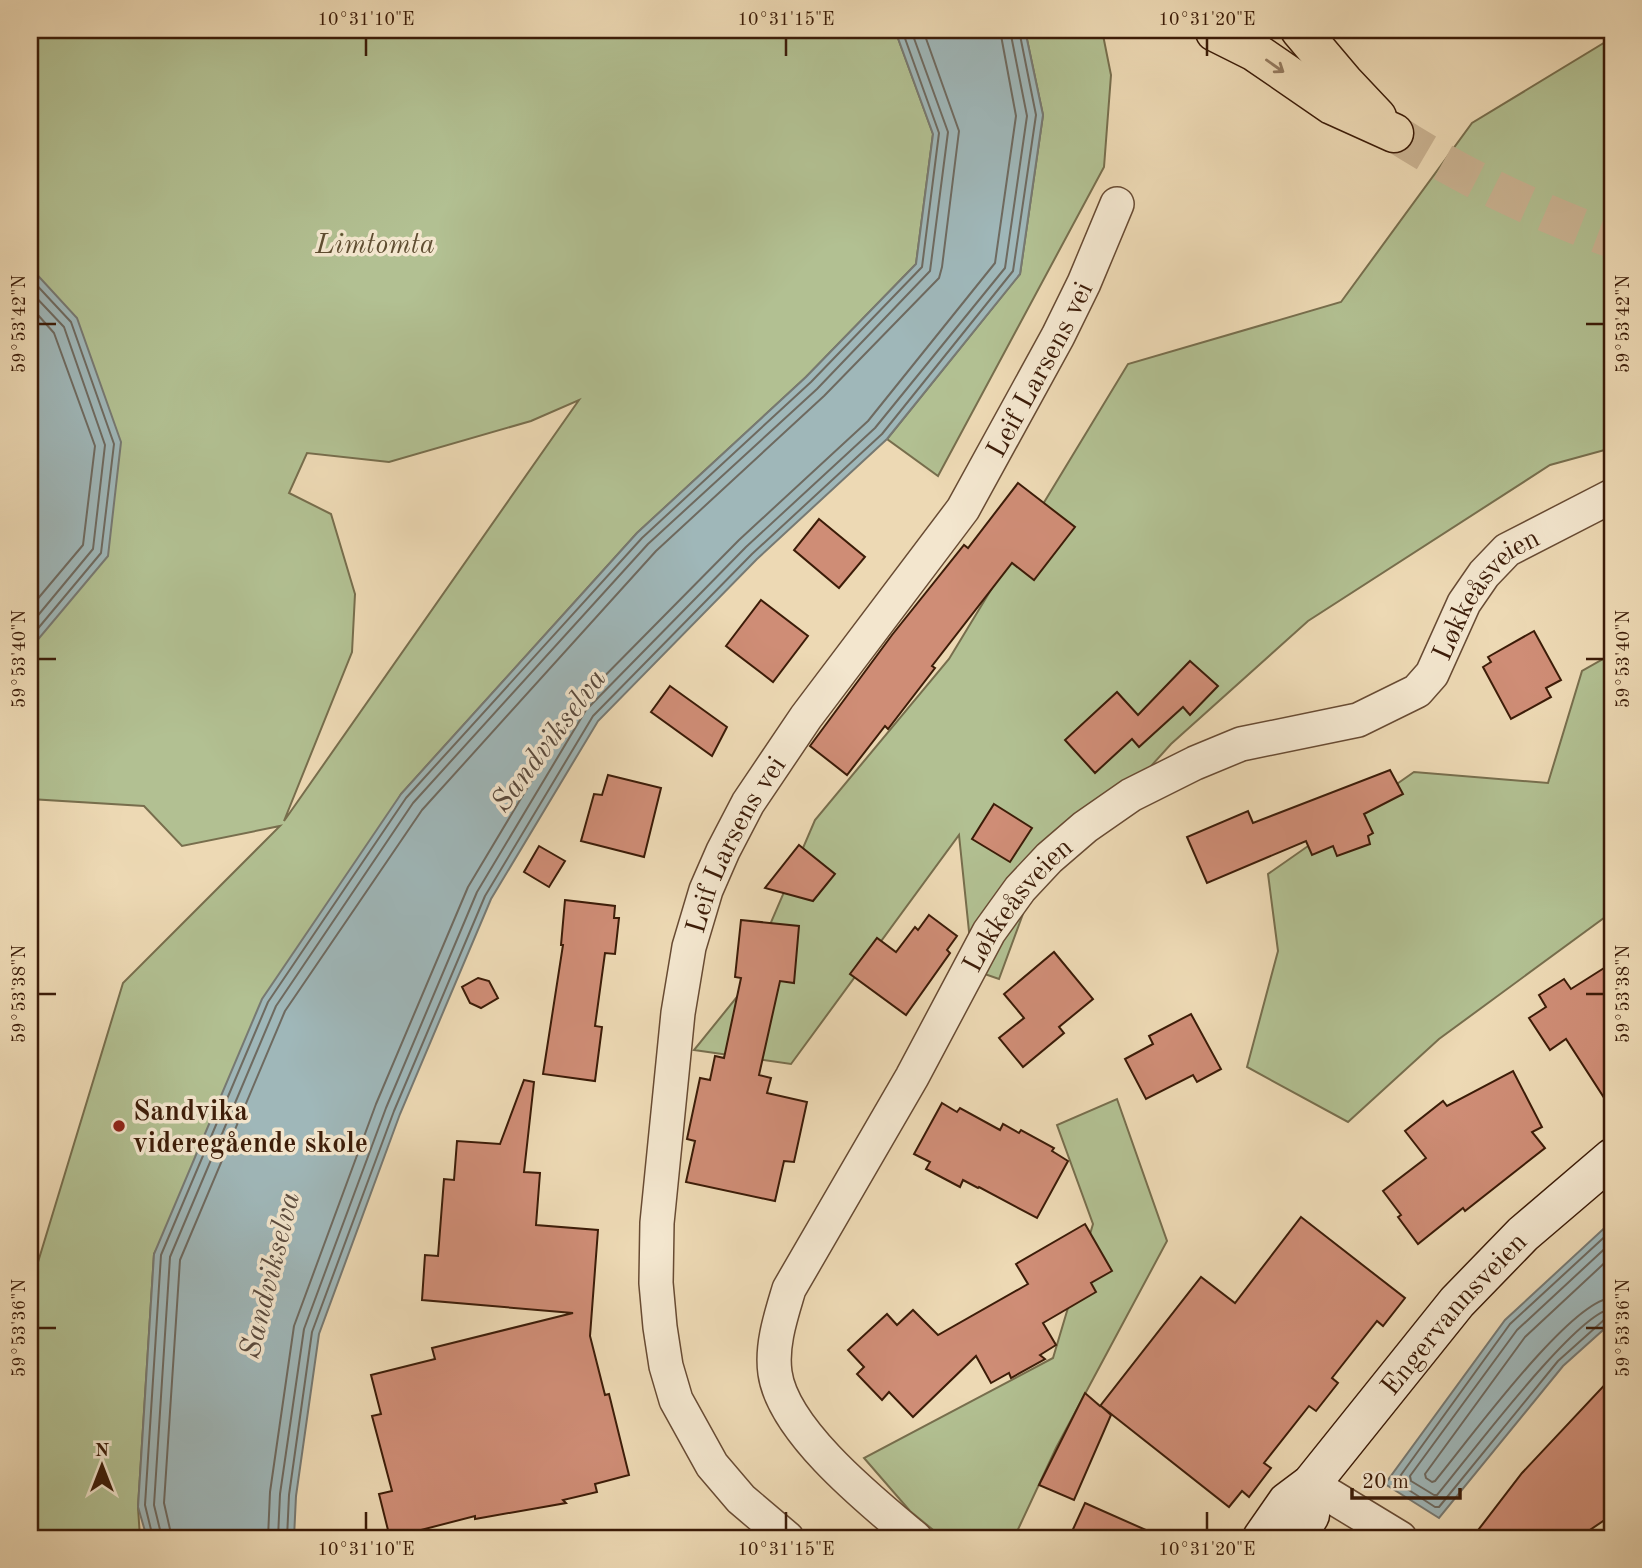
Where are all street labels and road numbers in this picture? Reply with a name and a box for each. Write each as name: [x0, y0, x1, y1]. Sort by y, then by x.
street label: Leif Larsens vei: [983, 278, 1099, 463]
street label: Løkkeåsveien: [1429, 525, 1545, 665]
street label: Leif Larsens vei: [683, 752, 792, 937]
street label: Løkkeåsveien: [959, 834, 1079, 978]
street label: Engervannsveien: [1377, 1228, 1533, 1402]

